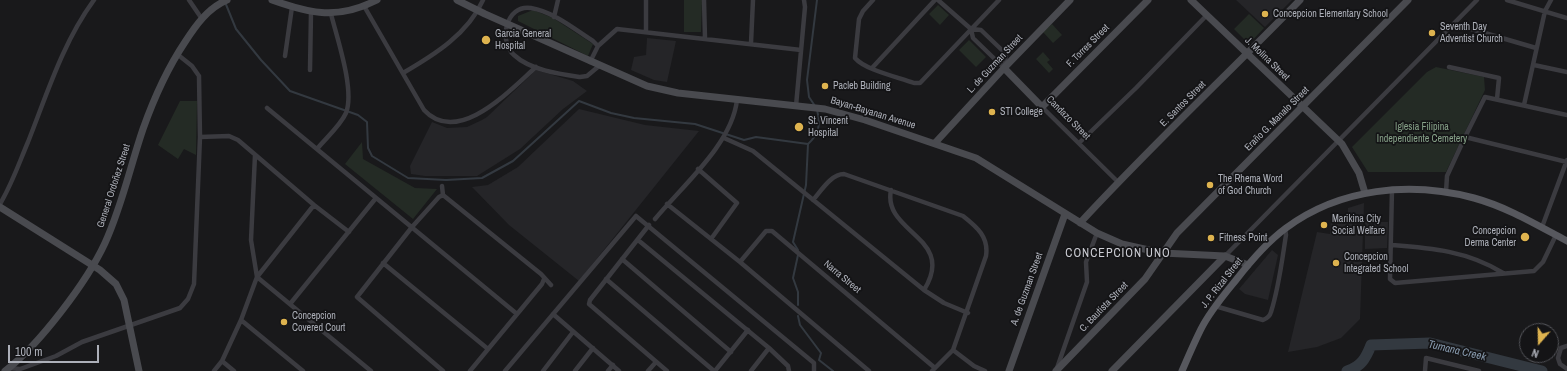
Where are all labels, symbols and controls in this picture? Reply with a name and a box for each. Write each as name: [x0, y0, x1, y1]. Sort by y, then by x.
place label: Concepcion Elementary School: [1273, 8, 1388, 20]
marker: Concepcion Elementary School: [1260, 9, 1270, 19]
place label: Seventh Day Adventist Church: [1440, 21, 1503, 44]
street label: F. Torres Street: [1064, 22, 1112, 70]
place label: Garcia General Hospital: [495, 28, 551, 52]
marker: Seventh Day Adventist Church: [1427, 28, 1437, 38]
street label: L. de Guzman Street: [965, 32, 1025, 96]
marker: Garcia General Hospital: [480, 34, 492, 46]
street label: J. Molina Street: [1242, 35, 1292, 83]
street label: E. Santos Street: [1158, 79, 1208, 129]
place label: Pacleb Building: [833, 80, 890, 92]
marker: Pacleb Building: [820, 81, 830, 91]
street label: Eraño G. Manalo Street: [1242, 84, 1312, 154]
street label: Bayan-Bayanan Avenue: [829, 94, 917, 132]
street label: Candazo Street: [1044, 94, 1092, 142]
place label: STI College: [1000, 106, 1043, 118]
marker: STI College: [987, 107, 997, 117]
place label: St. Vincent Hospital: [808, 115, 848, 138]
marker: St. Vincent Hospital: [793, 121, 805, 133]
park label: Iglesia Filipina Independiente Cemetery: [1377, 121, 1467, 144]
street label: General Ordoñez Street: [95, 143, 133, 229]
place label: The Rhema Word of God Church: [1218, 173, 1283, 196]
marker: The Rhema Word of God Church: [1205, 180, 1215, 190]
place label: Marikina City Social Welfare: [1332, 213, 1385, 236]
marker: Marikina City Social Welfare: [1319, 220, 1329, 230]
place label: Concepcion Derma Center: [1465, 225, 1516, 248]
marker: Concepcion Derma Center: [1519, 231, 1531, 243]
place label: Fitness Point: [1219, 232, 1267, 244]
marker: Fitness Point: [1206, 233, 1216, 243]
district label: CONCEPCION UNO: [1065, 247, 1171, 261]
street label: A. de Guzman Street: [1008, 251, 1046, 327]
place label: Concepcion Integrated School: [1344, 251, 1408, 274]
street label: J. P. Rizal Street: [1199, 255, 1245, 311]
street label: Narra Street: [821, 258, 863, 296]
marker: Concepcion Integrated School: [1331, 258, 1341, 268]
street label: C. Bautista Street: [1077, 280, 1131, 334]
place label: Concepcion Covered Court: [292, 310, 345, 334]
marker: Concepcion Covered Court: [279, 317, 289, 327]
north arrow: [1519, 323, 1559, 363]
scale bar: [10, 337, 101, 363]
water label: Tumana Creek: [1427, 338, 1487, 364]
text: 100 m: [15, 344, 42, 360]
text: N: [1530, 346, 1541, 361]

